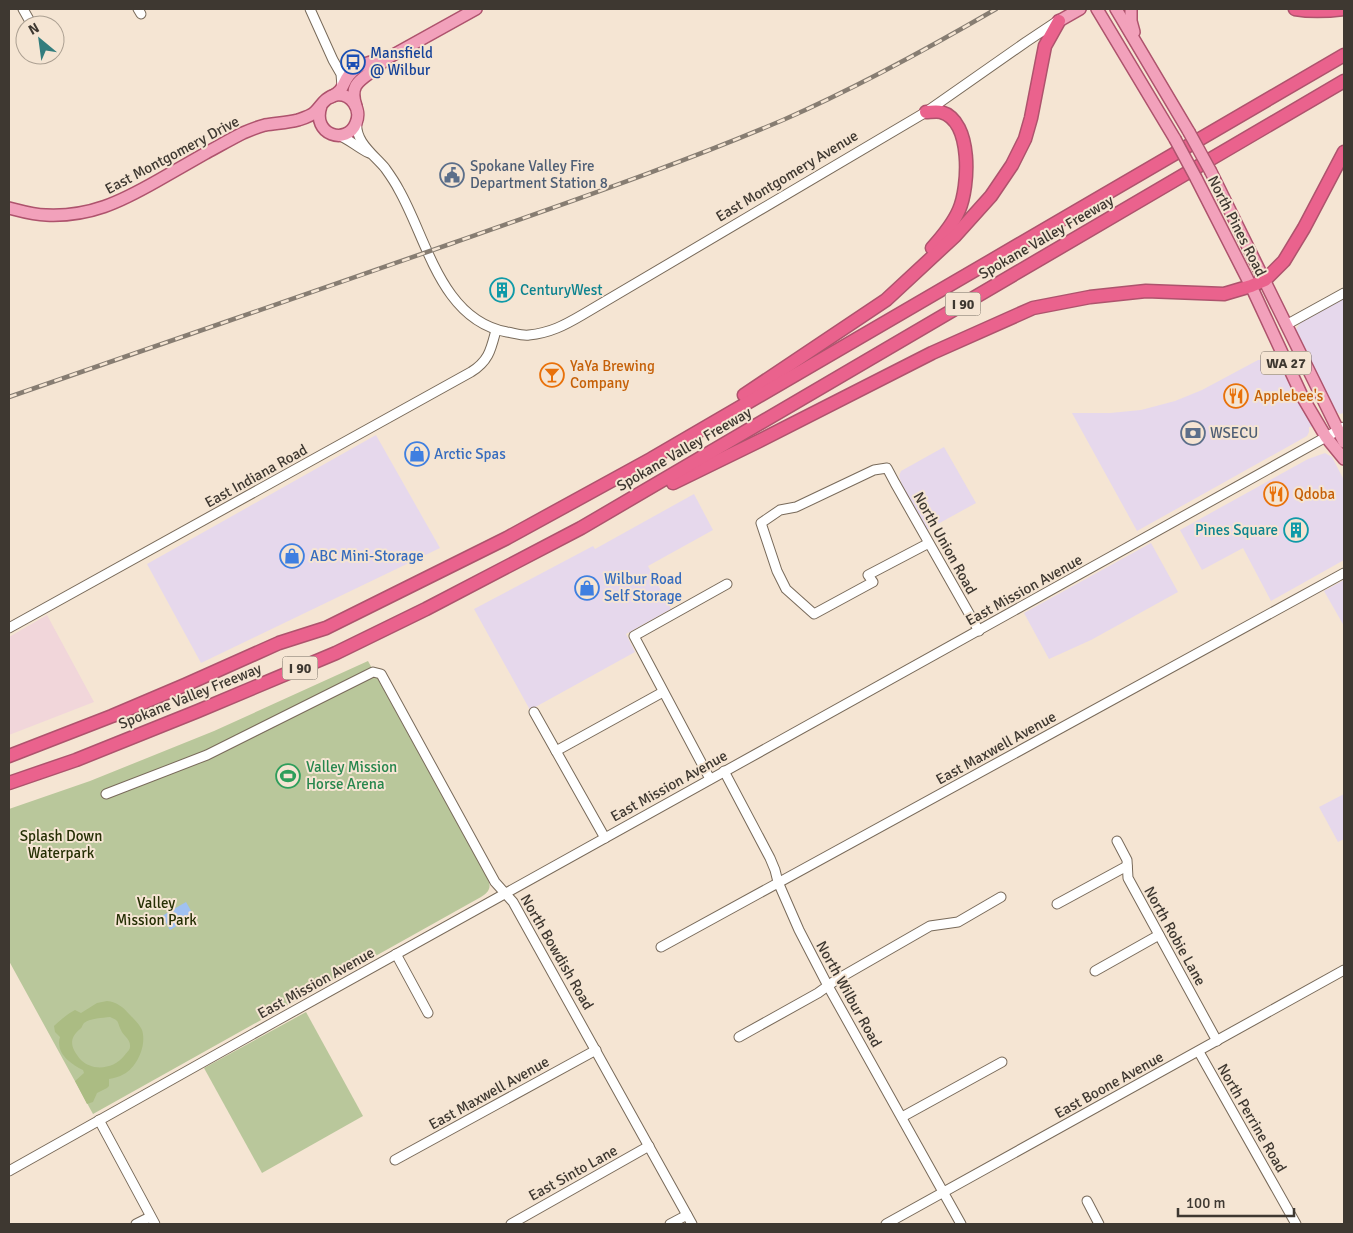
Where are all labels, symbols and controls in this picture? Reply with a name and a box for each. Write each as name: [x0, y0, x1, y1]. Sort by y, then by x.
north arrow: [15, 15, 65, 65]
text: N: [26, 19, 42, 39]
place label: Mansfield @ Wilbur: [370, 44, 433, 79]
bus stop icon: Mansfield @ Wilbur: [340, 49, 366, 75]
street label: East Montgomery Drive: [102, 112, 242, 198]
street label: East Montgomery Avenue: [713, 126, 861, 226]
place label: Spokane Valley Fire Department Station 8: [470, 157, 608, 192]
public building icon: Spokane Valley Fire Department Station 8: [439, 162, 465, 188]
street label: North Pines Road: [1204, 173, 1270, 279]
street label: Spokane Valley Freeway: [975, 191, 1117, 283]
building icon: CenturyWest: [489, 277, 515, 303]
place label: CenturyWest: [520, 281, 603, 299]
road number: I 90: [946, 292, 980, 316]
road number: WA 27: [1261, 352, 1311, 374]
place label: YaYa Brewing Company: [570, 357, 655, 392]
bar icon: YaYa Brewing Company: [539, 362, 565, 388]
restaurant icon: Applebee's: [1223, 383, 1249, 409]
place label: Applebee's: [1254, 387, 1324, 405]
street label: Spokane Valley Freeway: [613, 403, 755, 495]
bank icon: WSECU: [1180, 420, 1206, 446]
place label: WSECU: [1210, 424, 1258, 442]
street label: East Indiana Road: [202, 440, 310, 512]
shop icon: Arctic Spas: [404, 441, 430, 467]
place label: Arctic Spas: [434, 445, 506, 463]
restaurant icon: Qdoba: [1263, 481, 1289, 507]
place label: Qdoba: [1294, 485, 1335, 503]
street label: North Union Road: [909, 489, 981, 597]
building icon: Pines Square: [1283, 517, 1309, 543]
place label: Pines Square: [1195, 521, 1278, 539]
shop icon: ABC Mini-Storage: [279, 543, 305, 569]
place label: ABC Mini-Storage: [310, 547, 424, 565]
street label: East Mission Avenue: [962, 550, 1086, 630]
place label: Wilbur Road Self Storage: [604, 570, 682, 605]
shop icon: Wilbur Road Self Storage: [574, 575, 600, 601]
road number: I 90: [282, 656, 318, 680]
street label: Spokane Valley Freeway: [116, 659, 264, 733]
street label: East Maxwell Avenue: [933, 707, 1059, 789]
street label: East Mission Avenue: [607, 746, 731, 826]
place label: Valley Mission Horse Arena: [306, 758, 397, 793]
sports icon: Valley Mission Horse Arena: [275, 763, 301, 789]
park label: Splash Down Waterpark: [20, 827, 102, 862]
street label: North Robie Lane: [1140, 883, 1210, 989]
street label: North Bowdish Road: [517, 891, 597, 1013]
park label: Valley Mission Park: [115, 894, 197, 929]
street label: North Wilbur Road: [812, 938, 886, 1050]
street label: East Mission Avenue: [254, 943, 378, 1023]
street label: East Boone Avenue: [1051, 1048, 1167, 1122]
street label: East Maxwell Avenue: [426, 1052, 552, 1134]
street label: North Perrine Road: [1214, 1060, 1290, 1176]
street label: East Sinto Lane: [525, 1141, 621, 1205]
scale bar: [1178, 1186, 1294, 1218]
text: 100 m: [1186, 1194, 1226, 1212]

